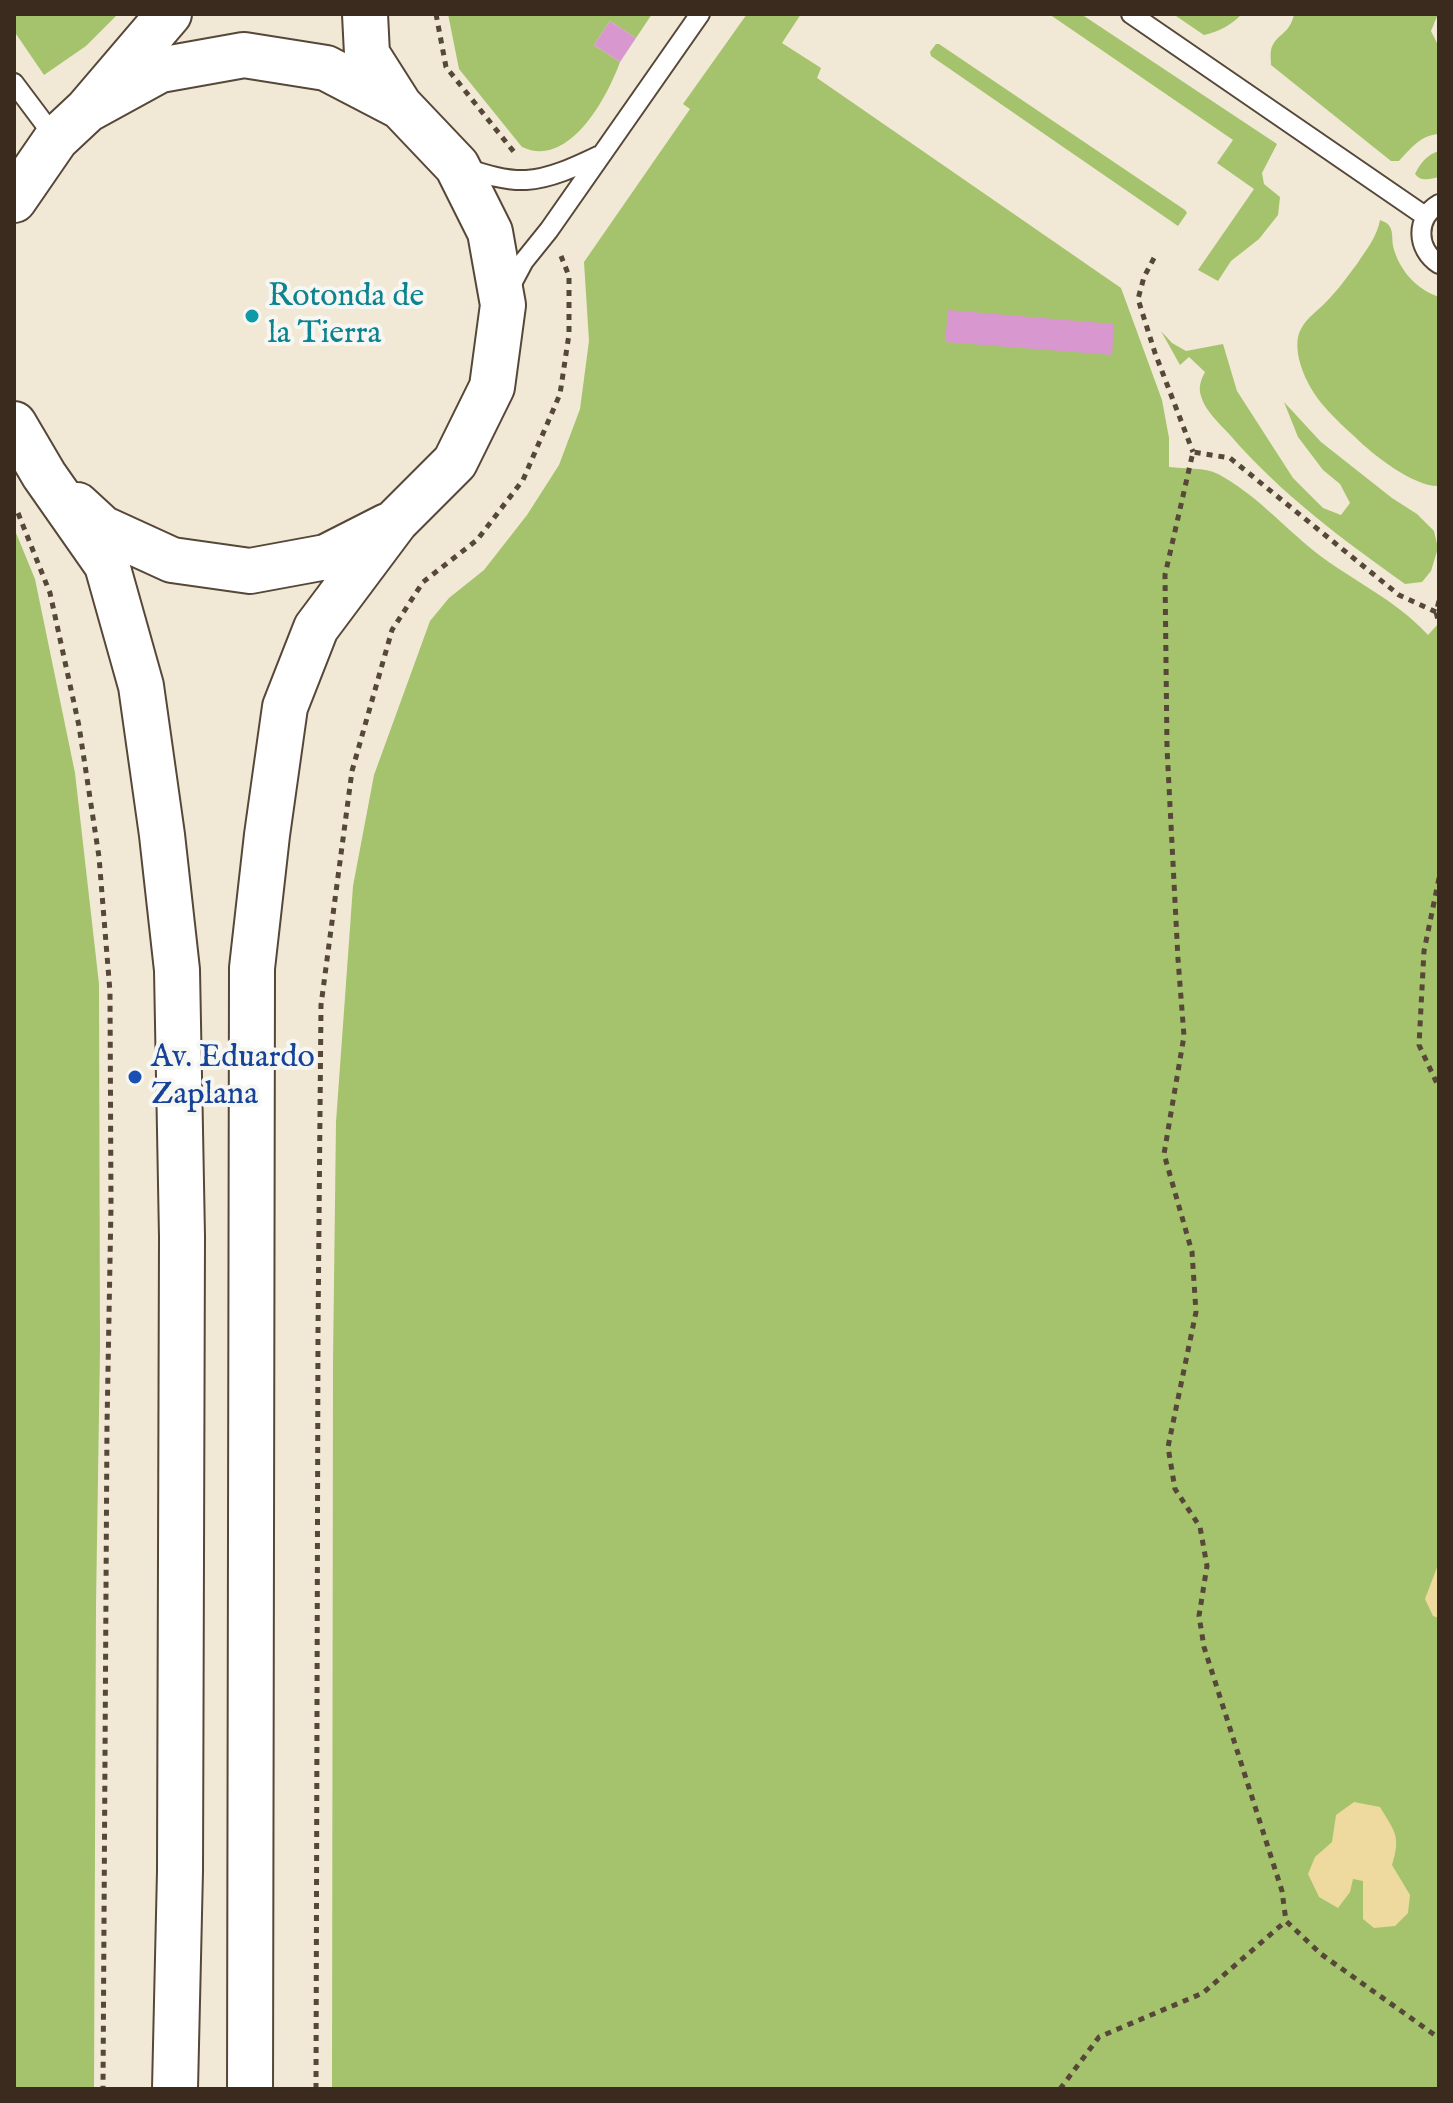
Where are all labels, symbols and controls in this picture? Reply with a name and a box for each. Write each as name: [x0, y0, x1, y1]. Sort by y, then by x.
place label: Rotonda de la Tierra: [268, 279, 424, 354]
marker: Rotonda de la Tierra: [243, 307, 261, 325]
place label: Av. Eduardo Zaplana: [151, 1040, 315, 1115]
marker: Av. Eduardo Zaplana: [126, 1068, 144, 1086]

